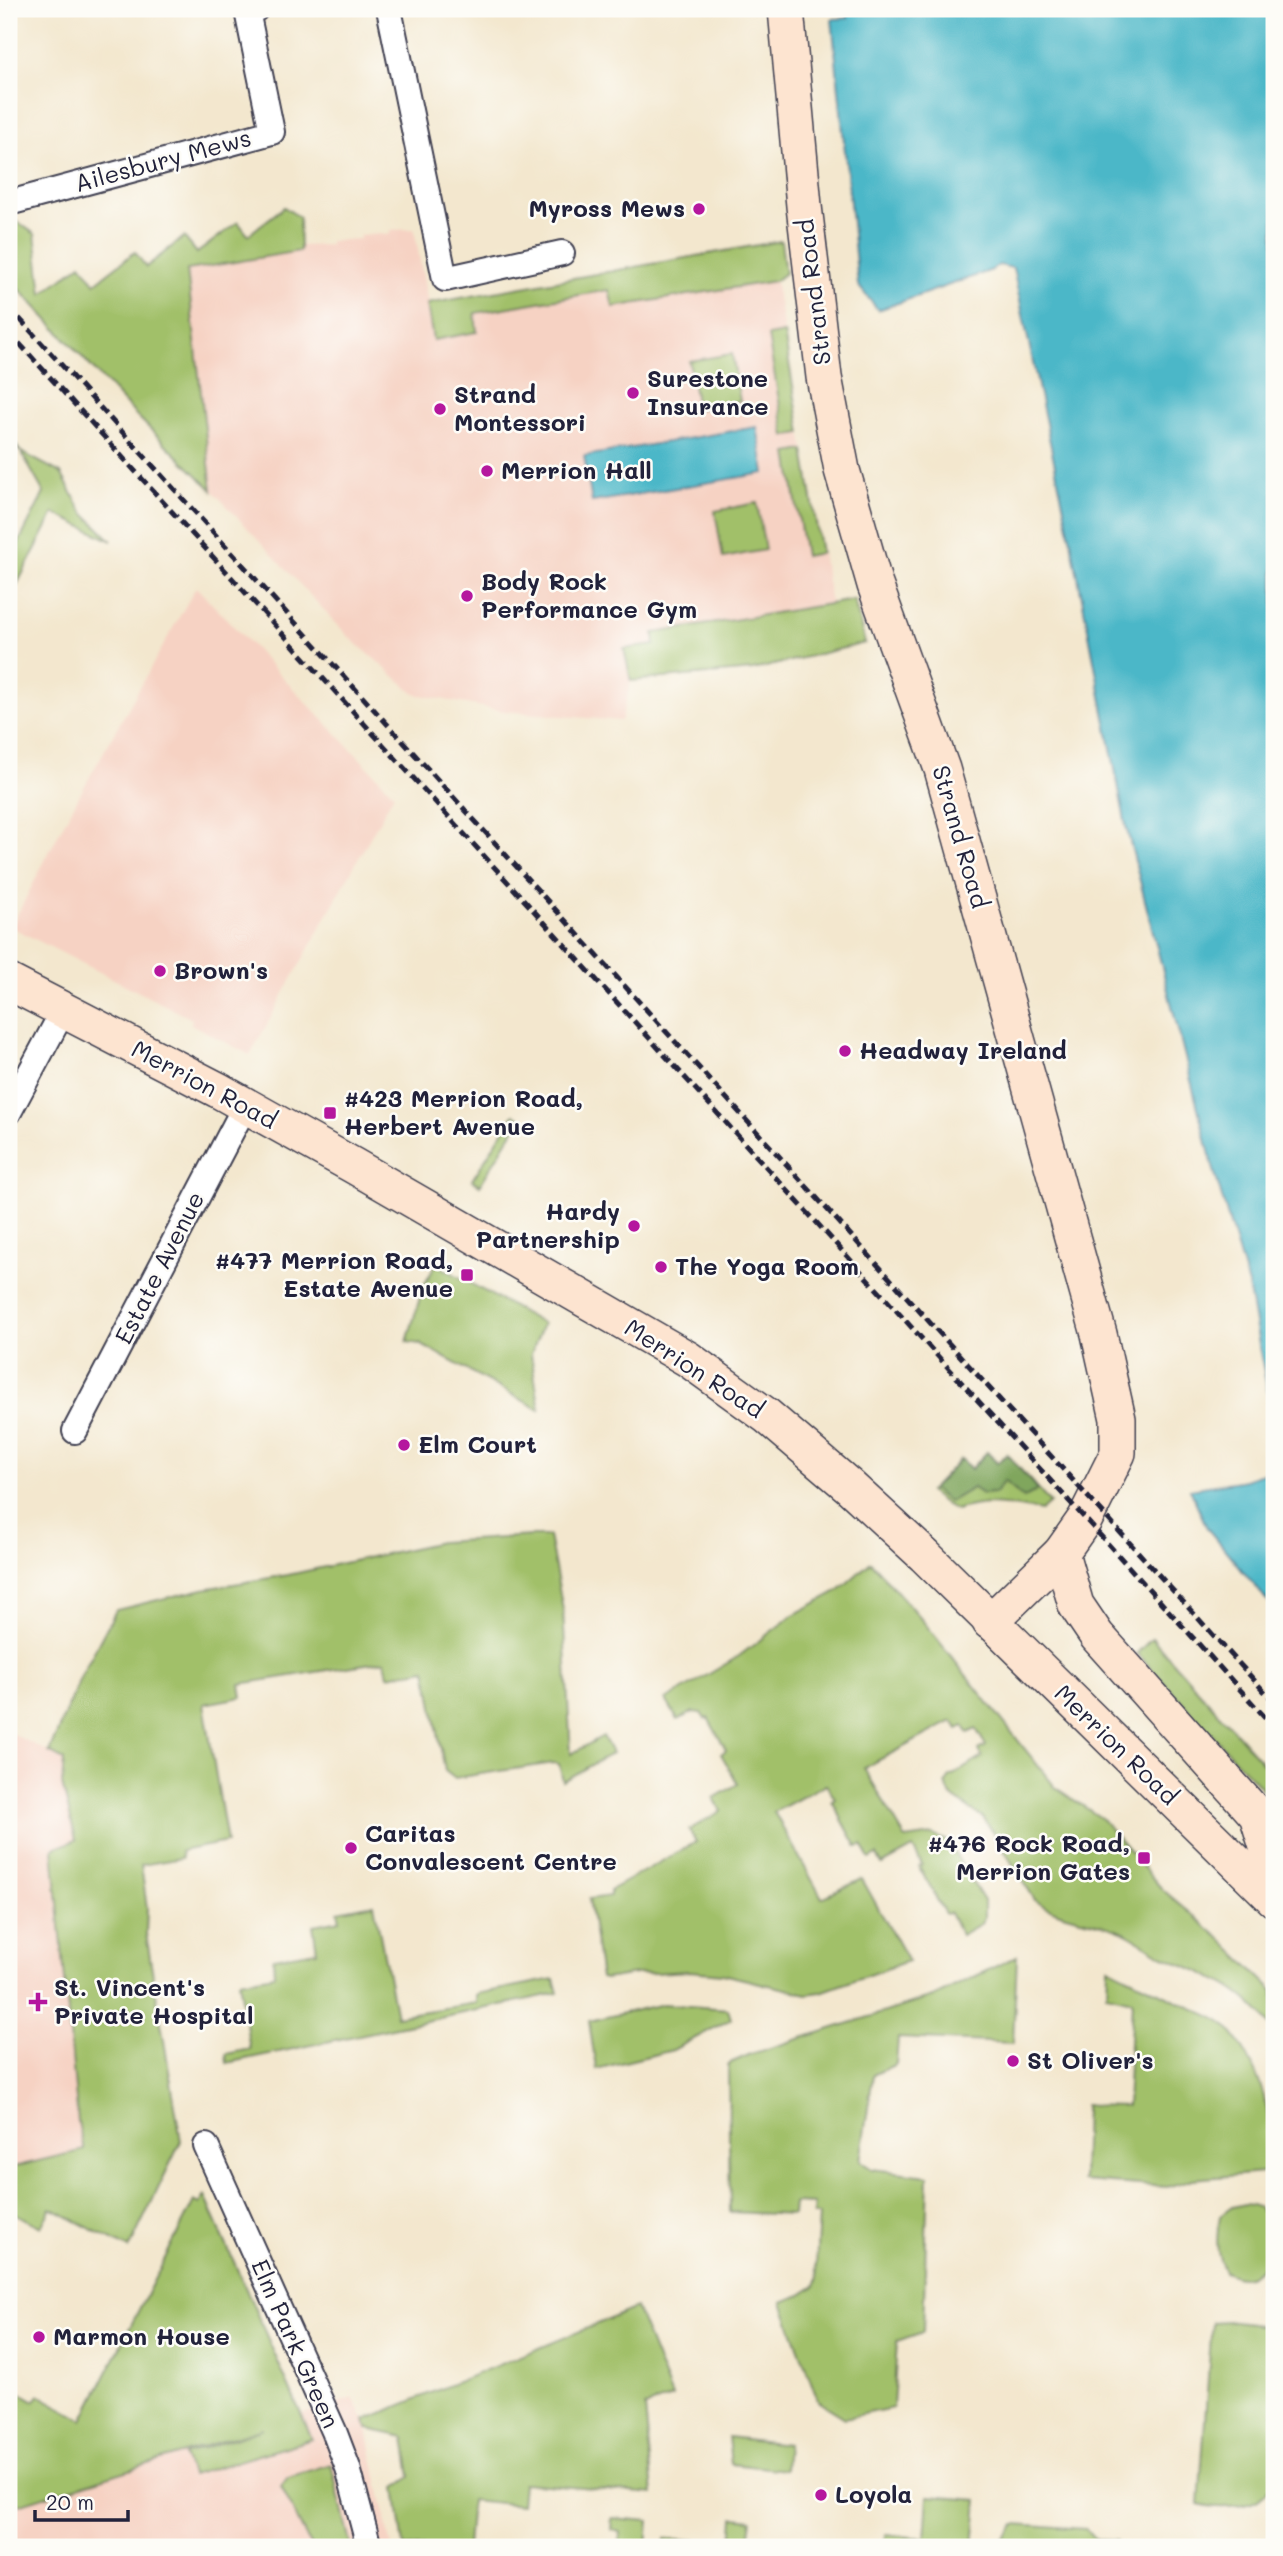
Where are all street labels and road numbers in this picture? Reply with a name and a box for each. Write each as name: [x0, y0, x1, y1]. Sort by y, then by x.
street label: Ailesbury Mews: [71, 121, 254, 198]
street label: Strand Road: [788, 217, 837, 367]
street label: Strand Road: [926, 762, 997, 912]
street label: Merrion Road: [127, 1032, 283, 1135]
street label: Estate Avenue: [107, 1186, 210, 1349]
street label: Merrion Road: [619, 1311, 771, 1424]
street label: Merrion Road: [1049, 1677, 1186, 1811]
street label: Elm Park Green: [245, 2254, 347, 2433]

